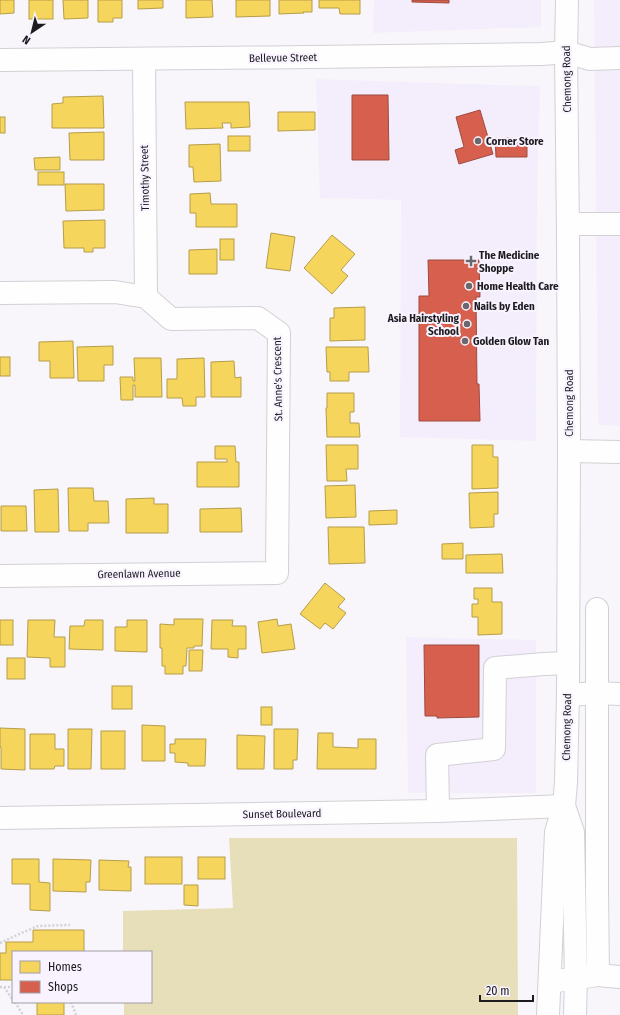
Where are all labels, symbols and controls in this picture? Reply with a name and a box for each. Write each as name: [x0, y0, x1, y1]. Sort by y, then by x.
north arrow: [12, 12, 52, 52]
text: N: [20, 33, 33, 47]
street label: Chemong Road: [560, 45, 574, 113]
street label: Bellevue Street: [249, 51, 318, 65]
place label: Corner Store: [486, 135, 544, 148]
marker: Corner Store: [473, 136, 483, 146]
street label: Timothy Street: [138, 145, 152, 211]
place label: The Medicine Shoppe: [479, 249, 540, 275]
marker: The Medicine Shoppe: [466, 256, 476, 266]
place label: Home Health Care: [477, 280, 559, 293]
marker: Home Health Care: [464, 281, 474, 291]
place label: Nails by Eden: [474, 300, 535, 313]
marker: Nails by Eden: [461, 301, 471, 311]
place label: Asia Hairstyling School: [387, 312, 460, 338]
marker: Asia Hairstyling School: [462, 319, 472, 329]
place label: Golden Glow Tan: [473, 335, 549, 348]
street label: St. Anne's Crescent: [271, 336, 285, 421]
marker: Golden Glow Tan: [460, 336, 470, 346]
street label: Chemong Road: [563, 369, 576, 437]
street label: Greenlawn Avenue: [97, 567, 181, 581]
street label: Chemong Road: [560, 693, 574, 761]
street label: Sunset Boulevard: [243, 807, 321, 821]
legend: [12, 951, 152, 1003]
text: Homes: [48, 960, 82, 974]
scale bar: [480, 977, 533, 1003]
text: Shops: [48, 980, 78, 994]
text: 20 m: [486, 984, 510, 998]

